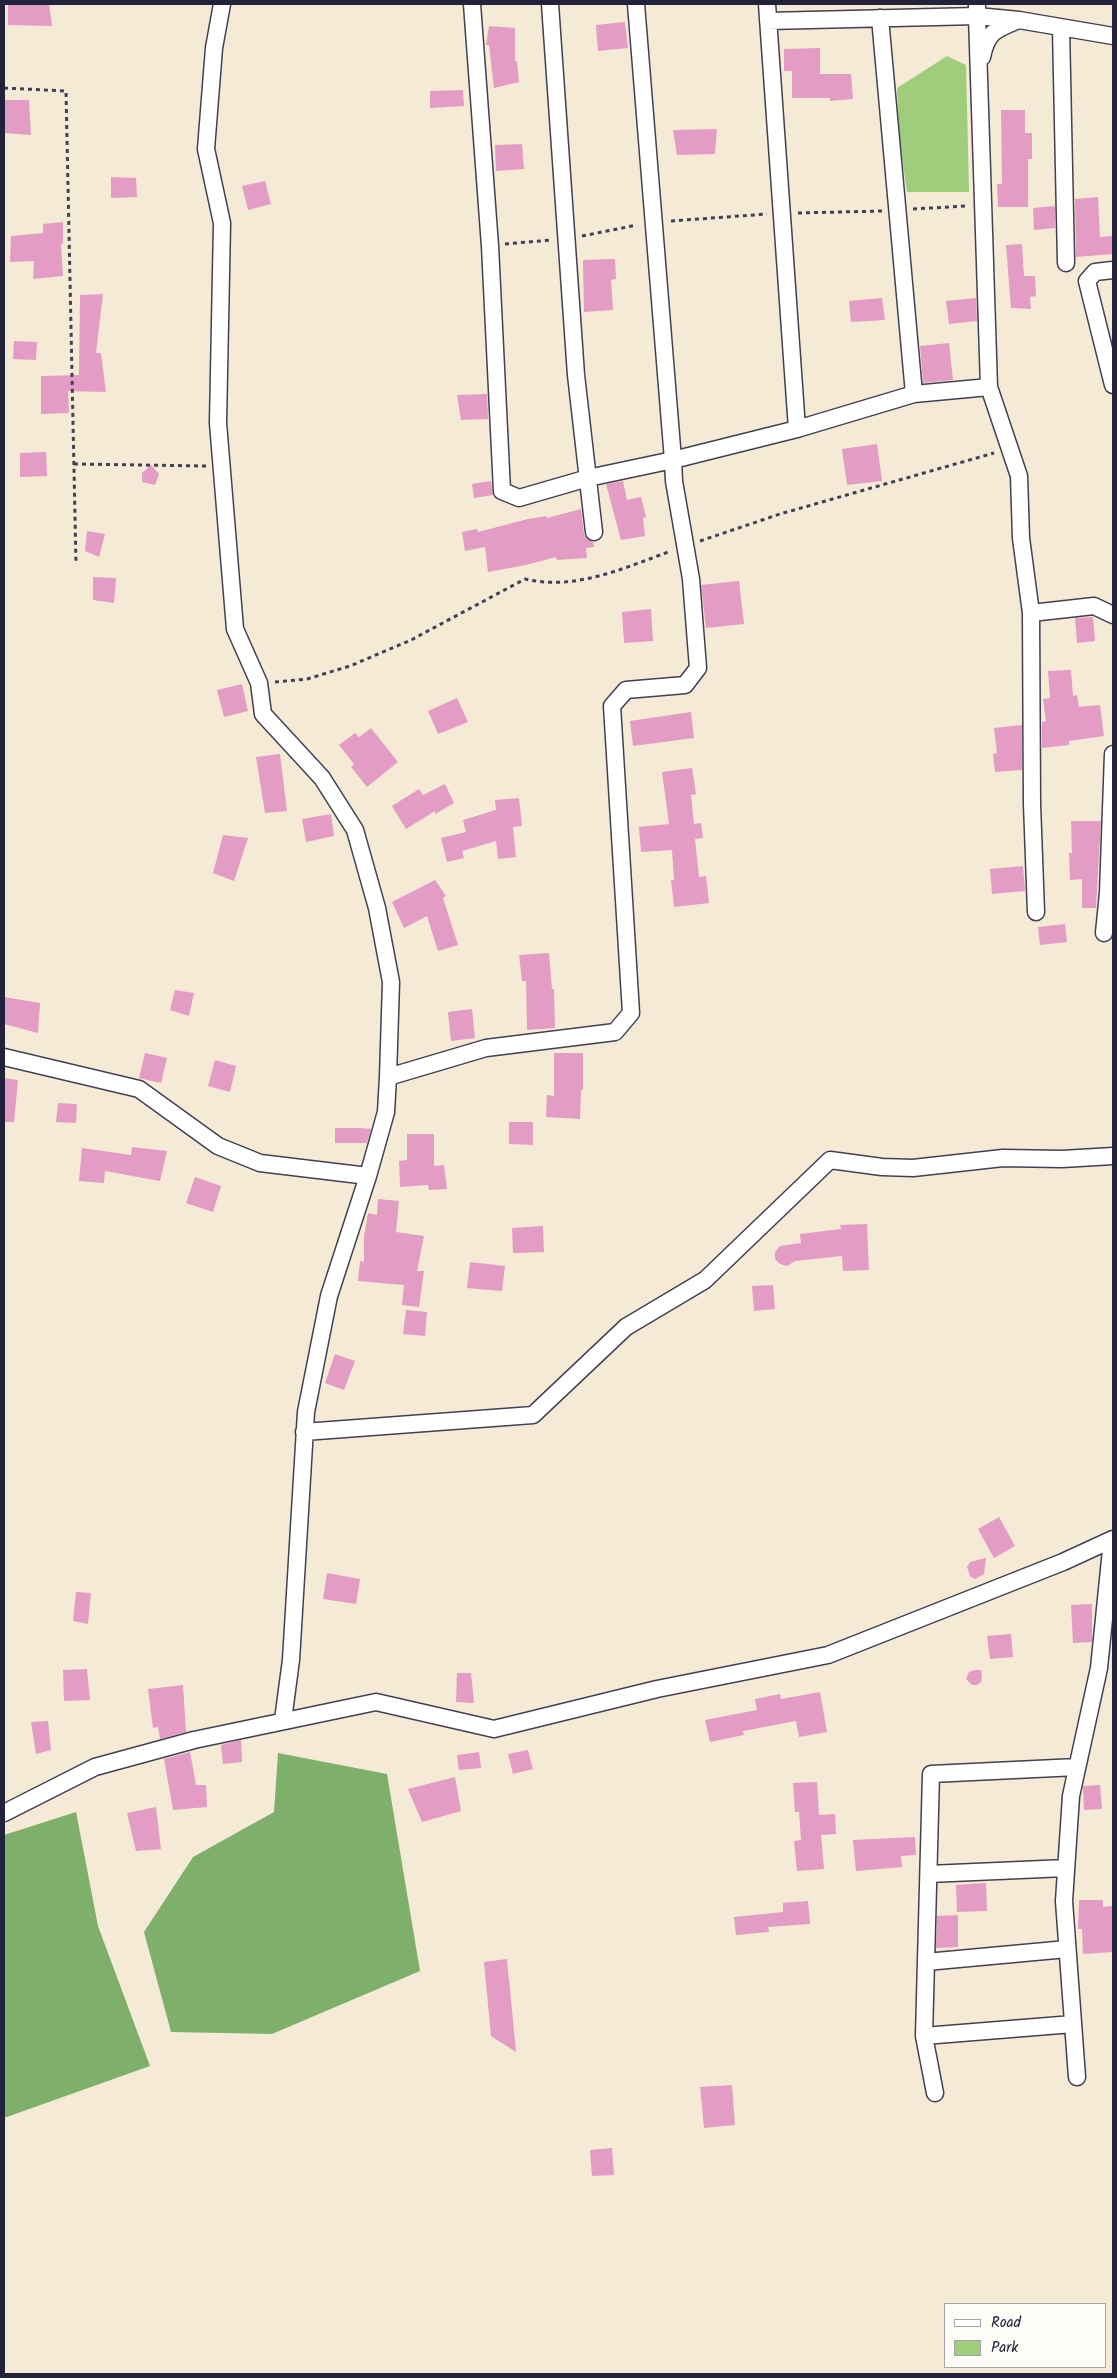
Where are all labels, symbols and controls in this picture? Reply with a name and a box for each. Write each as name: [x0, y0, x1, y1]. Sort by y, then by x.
legend: [944, 2303, 1107, 2368]
text: Road: [991, 2311, 1021, 2335]
text: Park: [991, 2336, 1018, 2360]

